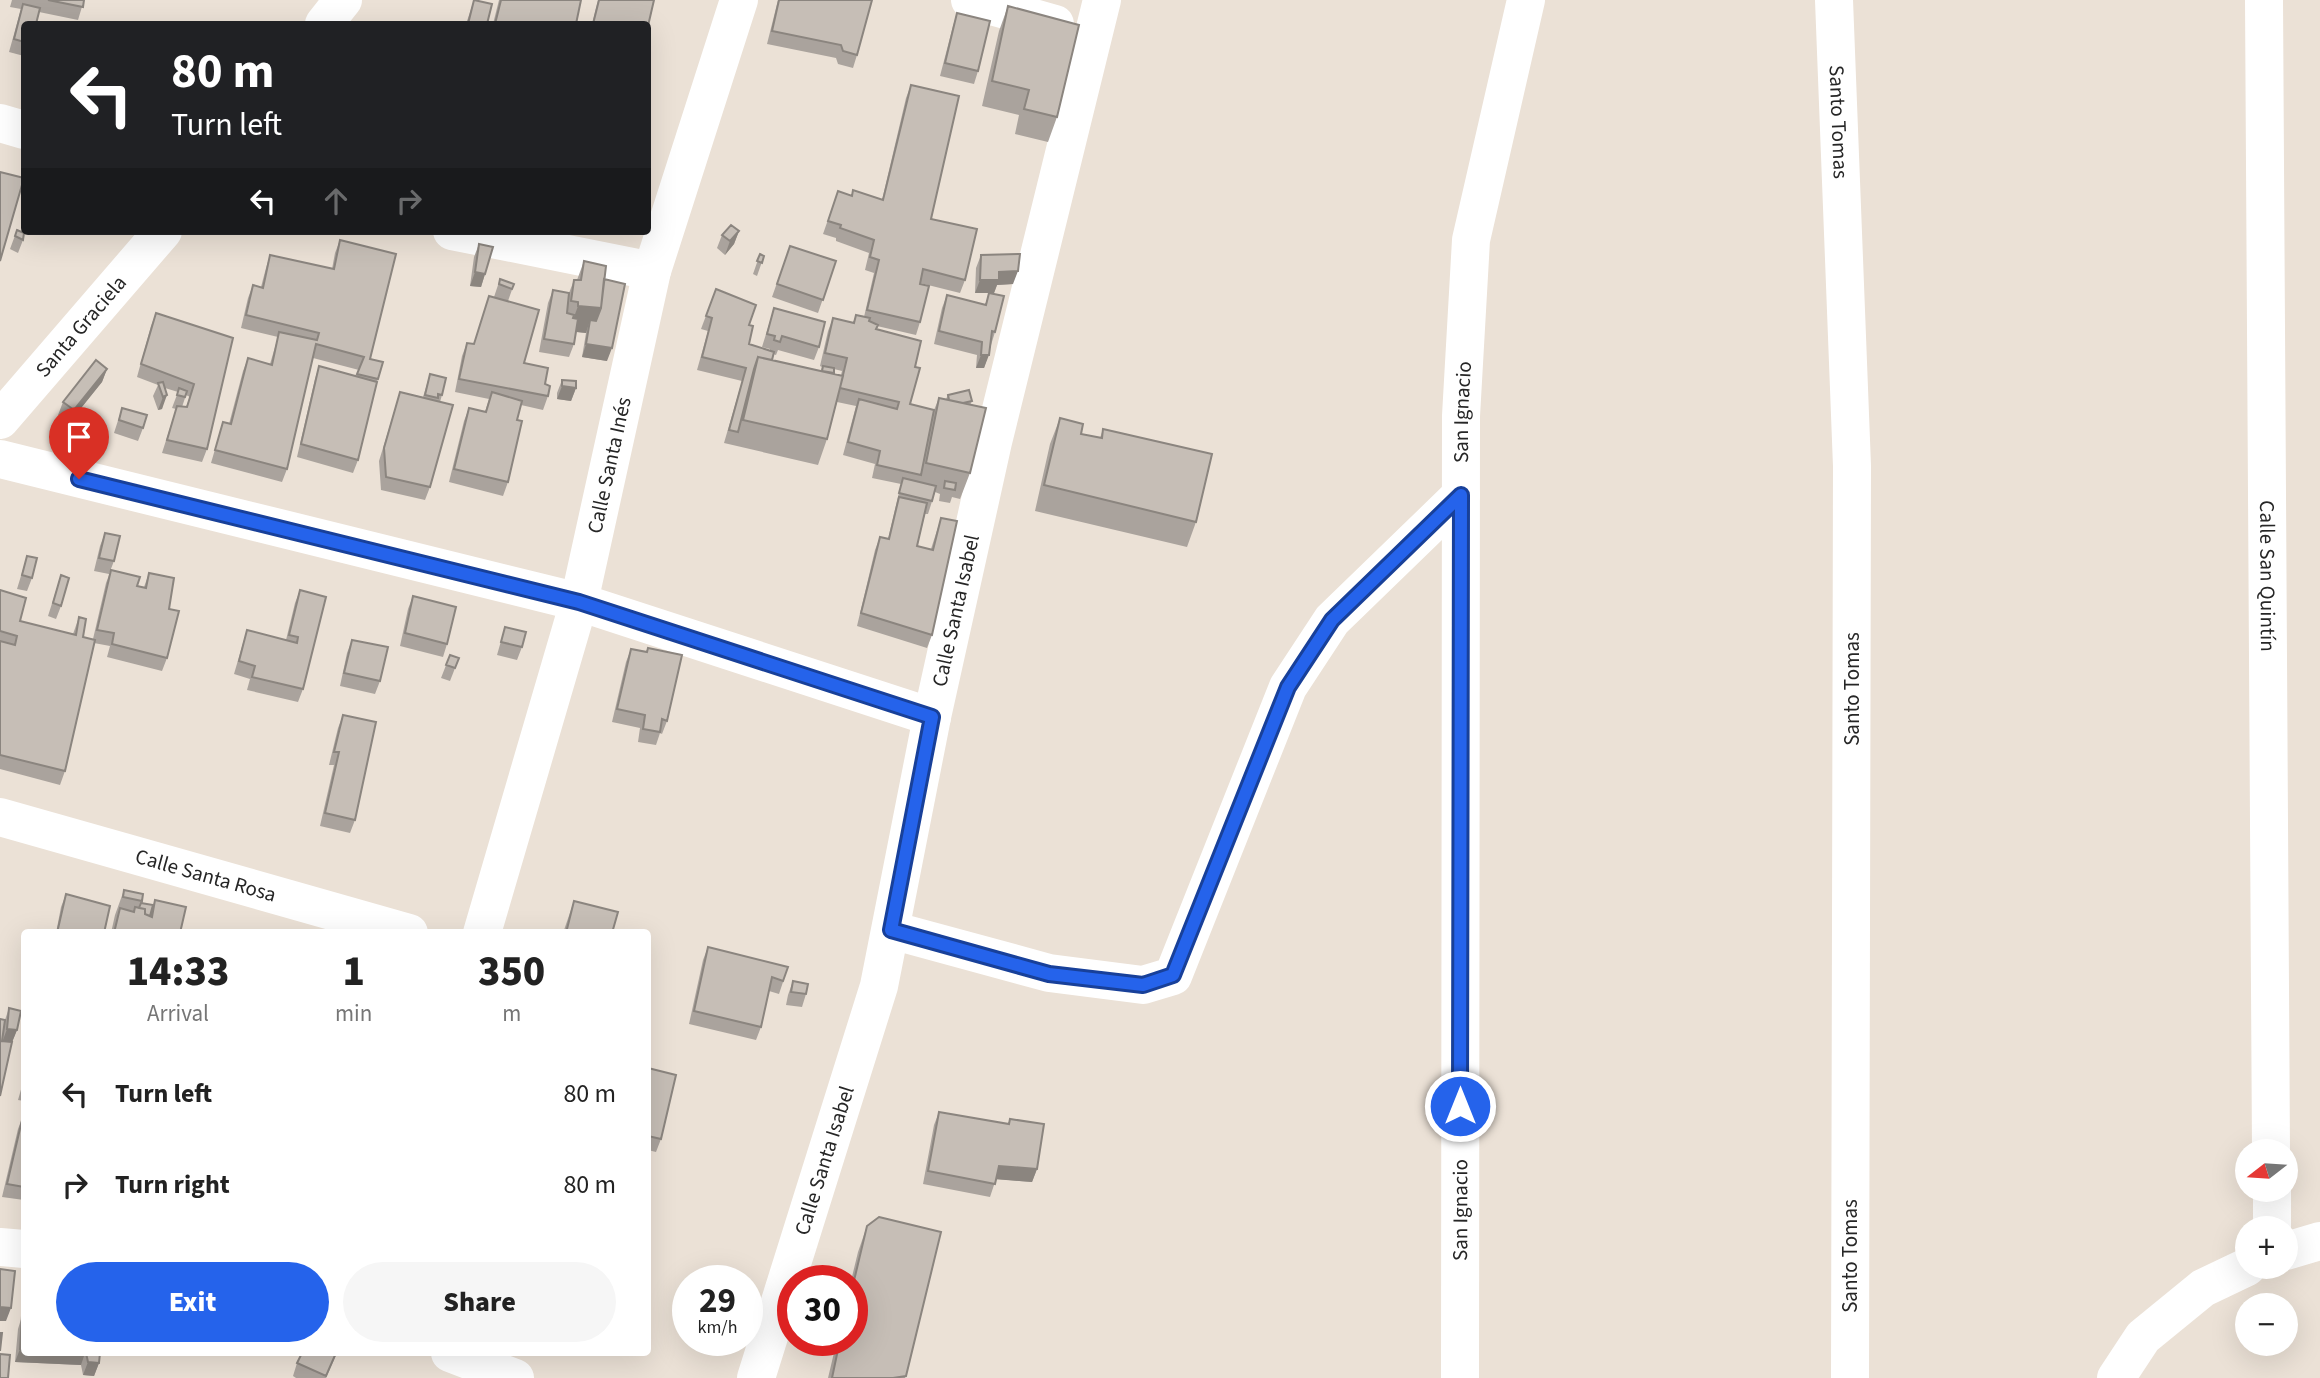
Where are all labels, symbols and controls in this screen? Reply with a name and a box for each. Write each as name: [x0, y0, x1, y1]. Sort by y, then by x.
text: 80 m: [171, 37, 275, 107]
icon: left: [56, 49, 147, 140]
street label: Santo Tomas: [1822, 64, 1856, 180]
text: Turn left: [171, 102, 282, 148]
icon: left: [244, 182, 282, 220]
icon: ahead: [317, 182, 355, 220]
icon: right: [390, 182, 428, 220]
street label: Santa Graciela: [28, 268, 134, 384]
street label: San Ignacio: [1446, 360, 1479, 463]
street label: Calle Santa Inés: [580, 394, 639, 536]
pin: [49, 407, 109, 479]
icon: arrive: [60, 418, 98, 456]
street label: Calle San Quintín: [2252, 500, 2283, 652]
street label: Calle Santa Isabel: [924, 532, 987, 690]
street label: Santo Tomas: [1837, 632, 1867, 746]
street label: Calle Santa Rosa: [132, 841, 280, 910]
text: 14:33: [127, 942, 229, 1002]
text: 1: [342, 942, 365, 1002]
text: 350: [478, 942, 545, 1002]
text: Arrival: [147, 997, 209, 1030]
text: min: [335, 997, 372, 1030]
text: m: [502, 997, 521, 1030]
position arrow: [1423, 1069, 1497, 1143]
icon: left: [56, 1075, 94, 1113]
text: Turn left: [115, 1075, 212, 1112]
text: 80 m: [563, 1075, 616, 1112]
street label: Calle Santa Isabel: [787, 1082, 862, 1239]
north arrow: [2235, 1139, 2298, 1202]
map controls: [2235, 1139, 2298, 1356]
street label: San Ignacio: [1445, 1159, 1475, 1261]
icon: right: [56, 1166, 94, 1204]
text: Turn right: [115, 1166, 230, 1203]
text: 80 m: [563, 1166, 616, 1203]
street label: Santo Tomas: [1835, 1199, 1865, 1313]
button: +: [2235, 1216, 2298, 1279]
button: Exit: [56, 1262, 329, 1342]
button: Share: [343, 1262, 616, 1342]
speed limit sign: 30: [777, 1265, 868, 1356]
text: 29: [699, 1276, 736, 1326]
button: −: [2235, 1293, 2298, 1356]
text: km/h: [698, 1315, 737, 1340]

